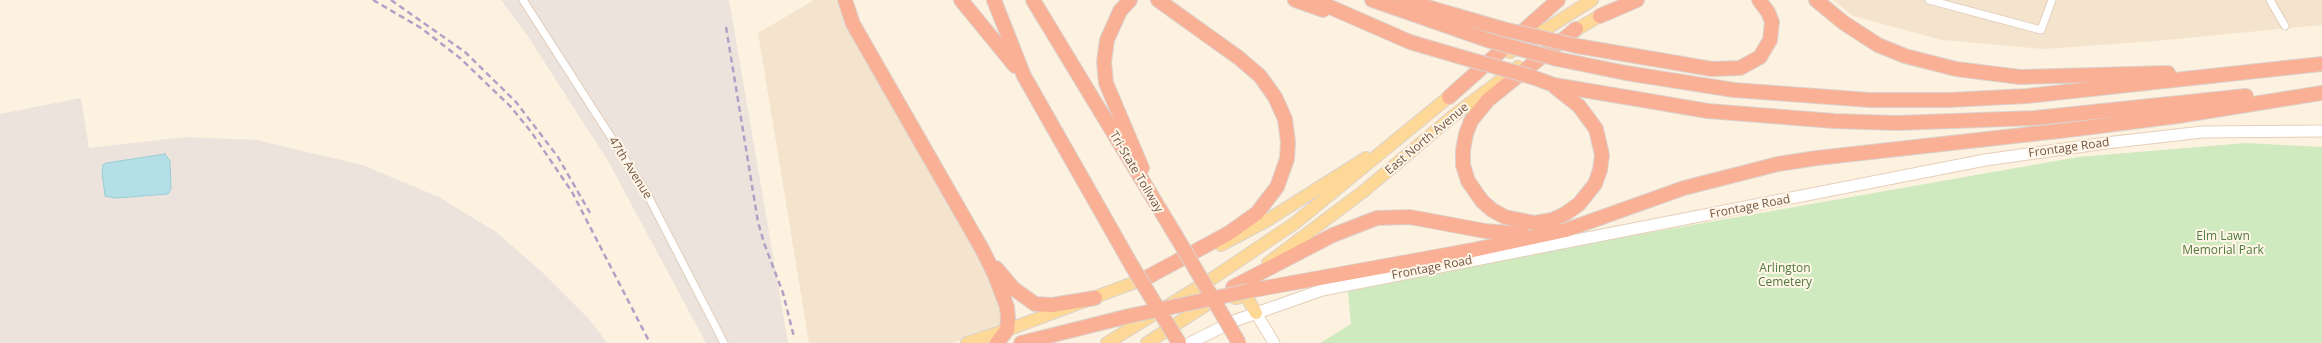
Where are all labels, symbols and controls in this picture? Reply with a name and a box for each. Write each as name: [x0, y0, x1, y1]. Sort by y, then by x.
street label: East North Avenue: [1382, 100, 1472, 178]
street label: Tri-State Tollway: [1106, 129, 1166, 215]
street label: 47th Avenue: [605, 134, 655, 202]
street label: Frontage Road: [2028, 135, 2110, 161]
street label: Frontage Road: [1709, 192, 1791, 222]
park label: Elm Lawn Memorial Park: [2182, 230, 2264, 258]
street label: Frontage Road: [1391, 253, 1473, 283]
park label: Arlington Cemetery: [1758, 262, 1812, 290]

